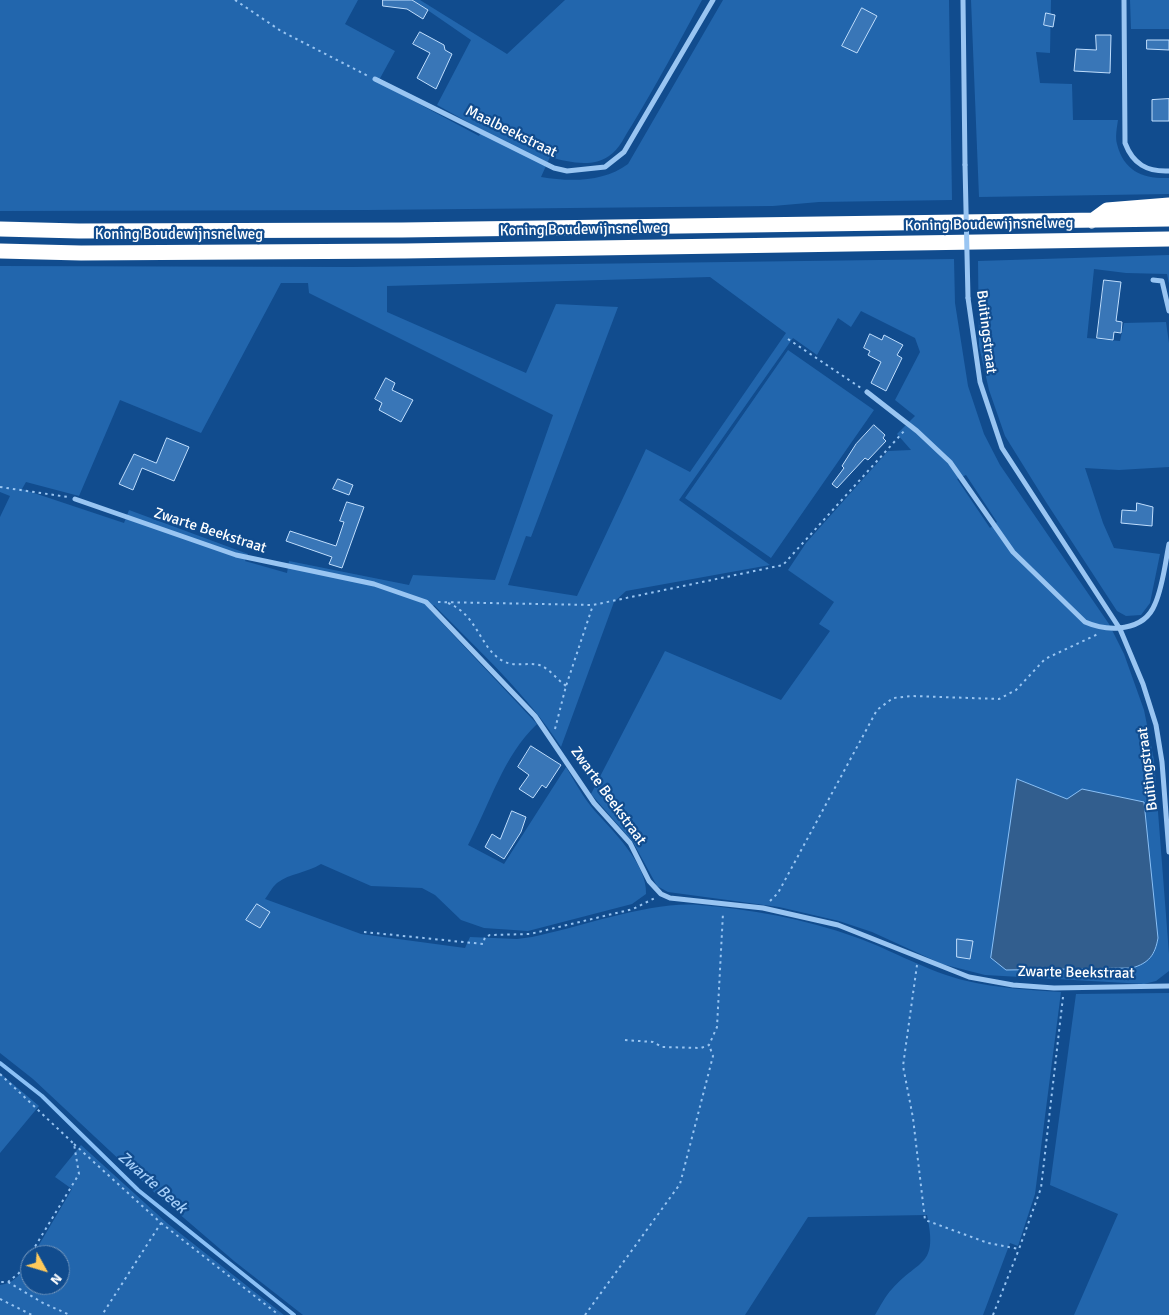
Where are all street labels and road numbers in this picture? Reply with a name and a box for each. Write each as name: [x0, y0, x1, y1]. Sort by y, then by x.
street label: Maalbeekstraat: [462, 102, 560, 162]
street label: Koning Boudewijnsnelweg: [905, 215, 1073, 235]
street label: Koning Boudewijnsnelweg: [500, 220, 668, 240]
street label: Koning Boudewijnsnelweg: [95, 226, 263, 244]
street label: Buitingstraat: [972, 289, 1000, 375]
street label: Zwarte Beekstraat: [152, 504, 268, 558]
street label: Buitingstraat: [1134, 726, 1162, 812]
street label: Zwarte Beekstraat: [566, 743, 650, 849]
street label: Zwarte Beekstraat: [1017, 963, 1135, 983]

